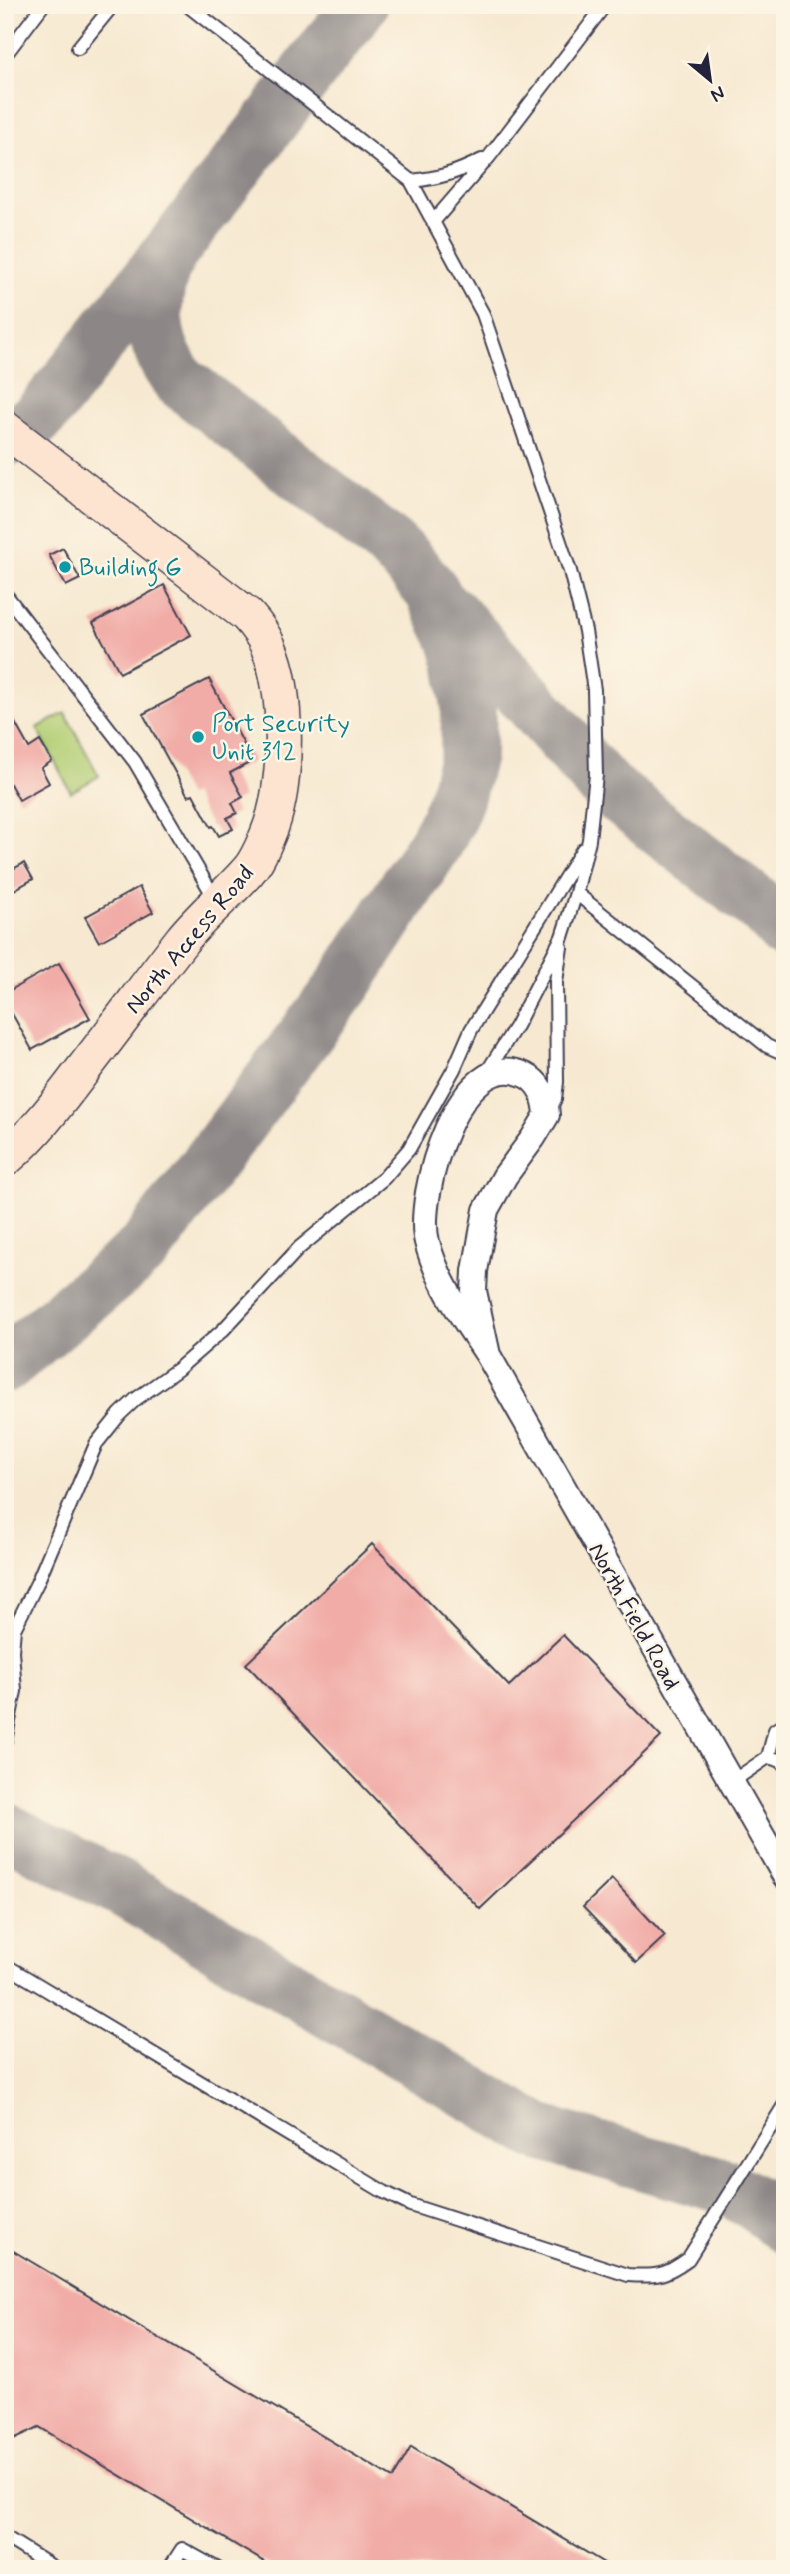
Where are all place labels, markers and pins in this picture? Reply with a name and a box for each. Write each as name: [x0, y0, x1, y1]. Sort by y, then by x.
place label: Building G: [79, 553, 182, 587]
marker: Building G: [57, 559, 73, 575]
place label: Port Security Unit 312: [212, 709, 350, 768]
marker: Port Security Unit 312: [190, 729, 206, 745]

